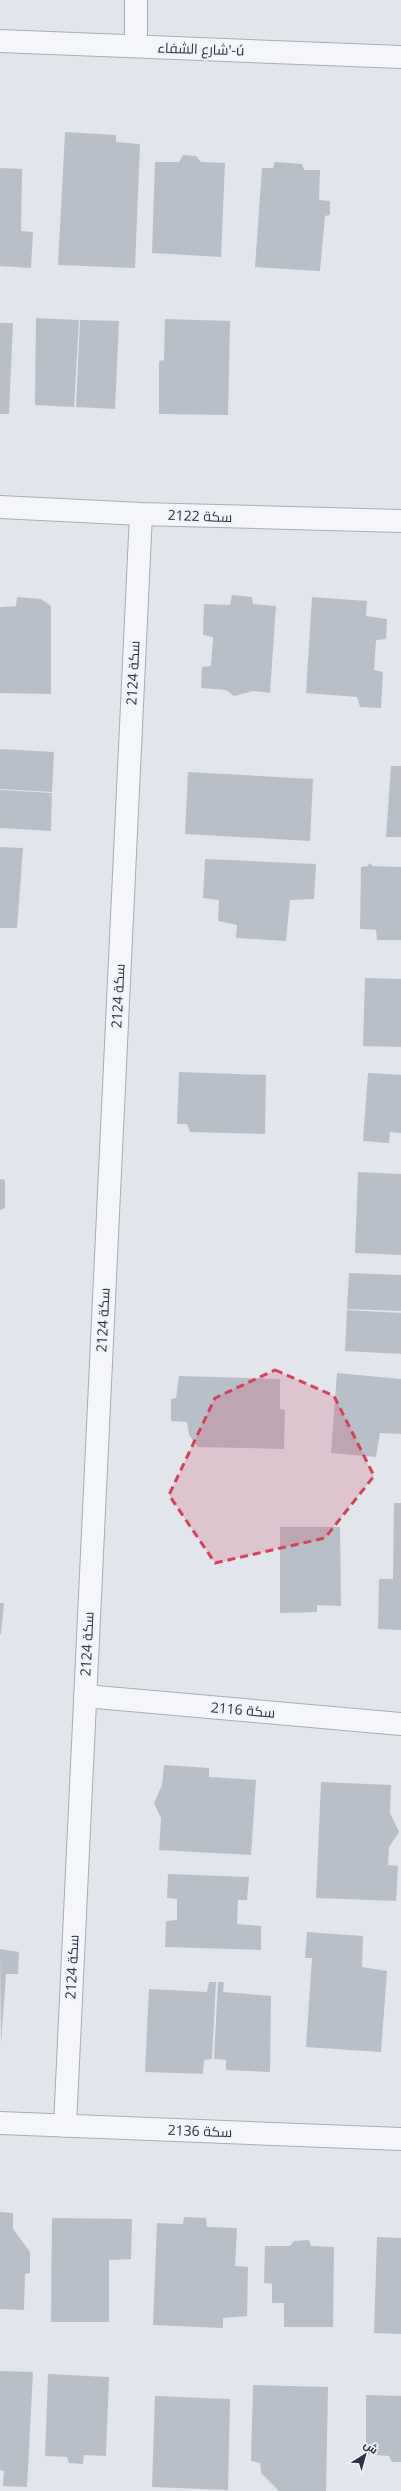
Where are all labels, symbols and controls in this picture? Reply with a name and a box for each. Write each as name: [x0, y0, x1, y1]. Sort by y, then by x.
street label: شارع الشفاء'-ú: [157, 37, 245, 60]
street label: سكة 2122: [167, 505, 233, 526]
street label: سكة 2124: [121, 640, 144, 706]
street label: سكة 2124: [106, 963, 129, 1029]
street label: سكة 2124: [91, 1287, 114, 1353]
street label: سكة 2124: [75, 1611, 98, 1677]
street label: سكة 2116: [210, 1697, 276, 1722]
street label: سكة 2124: [60, 1934, 83, 2000]
street label: سكة 2136: [167, 2120, 233, 2141]
north arrow: [345, 2435, 385, 2475]
text: ش: [361, 2436, 381, 2457]

